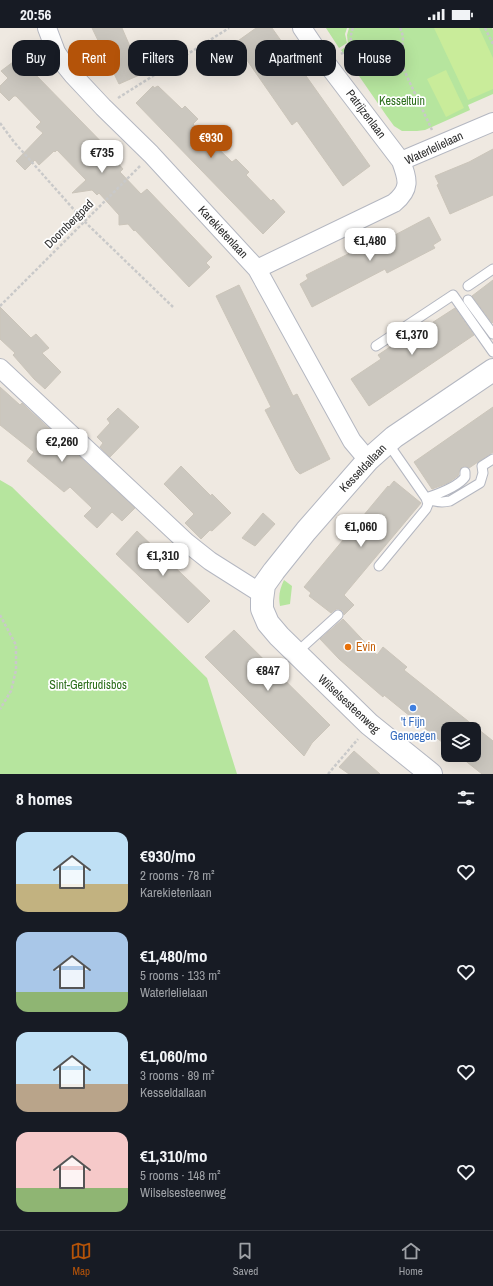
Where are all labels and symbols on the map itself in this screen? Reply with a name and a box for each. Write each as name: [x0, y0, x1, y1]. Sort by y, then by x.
street label: Patrijzenlaan: [342, 86, 390, 142]
park label: Kesseltuin: [379, 93, 425, 109]
pin: €930: [187, 125, 235, 159]
street label: Waterlelielaan: [402, 128, 466, 168]
pin: €735: [78, 140, 126, 174]
street label: Doornbergpad: [41, 196, 97, 252]
street label: Karekietenlaan: [195, 202, 251, 262]
pin: €1,480: [337, 228, 403, 262]
pin: €1,370: [379, 322, 445, 356]
pin: €2,260: [29, 429, 95, 463]
street label: Kesseldallaan: [336, 440, 390, 496]
pin: €1,060: [328, 514, 394, 548]
pin: €1,310: [130, 543, 196, 577]
place label: Evin: [356, 639, 376, 655]
marker: Evin: [343, 642, 353, 652]
pin: €847: [244, 658, 292, 692]
street label: Wilselsesteenweg: [315, 671, 384, 737]
park label: Sint-Gertrudisbos: [49, 677, 127, 693]
marker: 't Fijn Genoegen: [408, 703, 418, 713]
place label: 't Fijn Genoegen: [390, 714, 436, 744]

